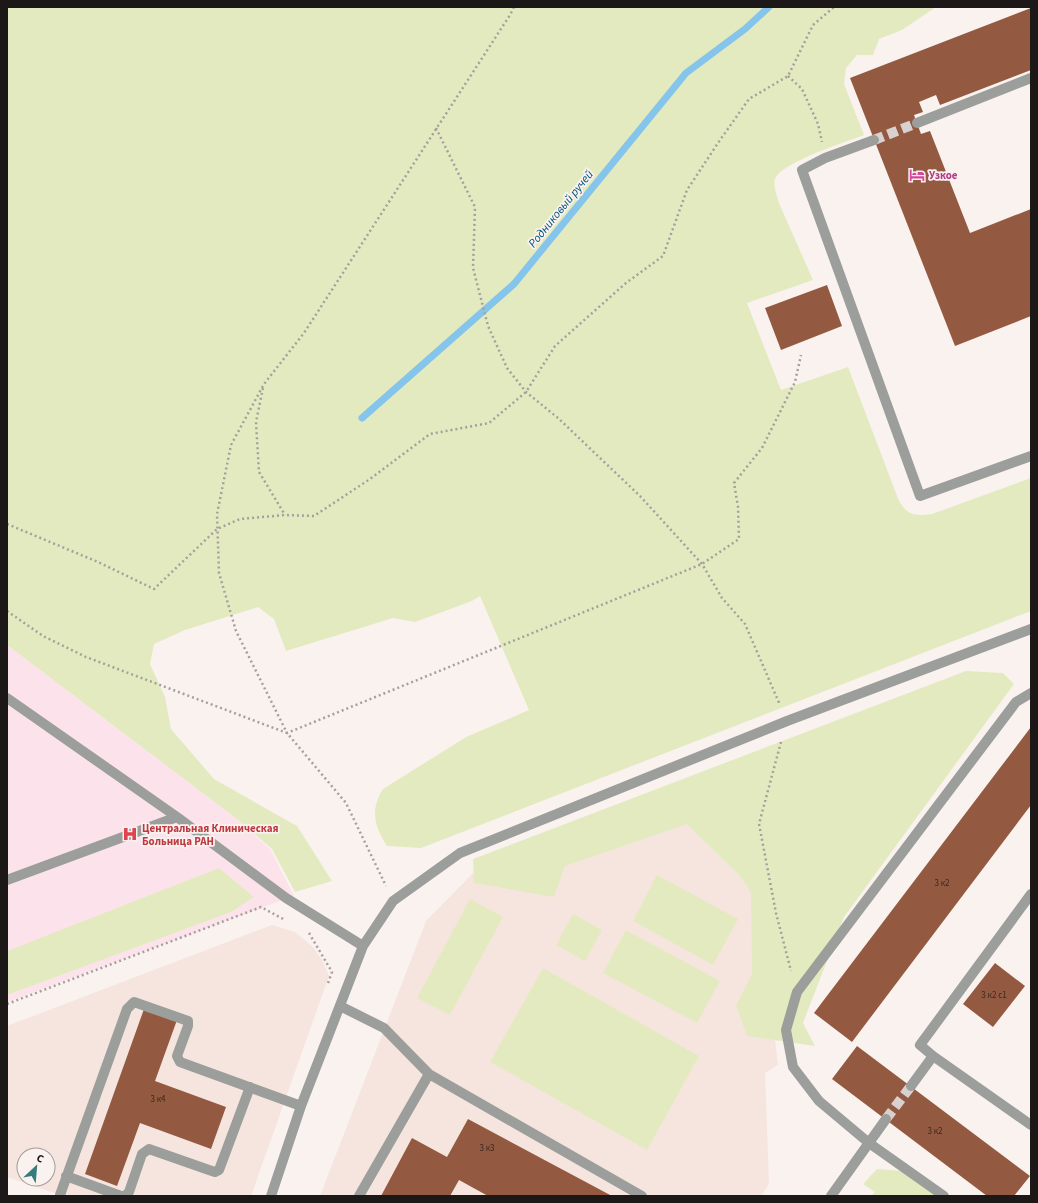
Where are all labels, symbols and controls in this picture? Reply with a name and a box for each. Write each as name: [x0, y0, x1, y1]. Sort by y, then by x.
hotel icon: Узкое: [908, 166, 926, 184]
water label: Родниковый ручей: [524, 167, 598, 251]
place label: Узкое: [929, 168, 958, 183]
place label: Центральная Клиническая Больница РАН: [142, 821, 279, 849]
hospital icon: Центральная Клиническая Больница РАН: [121, 825, 139, 843]
house number: 3 к2: [934, 877, 950, 890]
house number: 3 к2 с1: [981, 989, 1007, 1002]
house number: 3 к4: [150, 1093, 166, 1106]
house number: 3 к2: [927, 1125, 943, 1138]
house number: 3 к3: [479, 1142, 495, 1155]
north arrow: [16, 1147, 56, 1187]
text: С: [34, 1150, 47, 1167]

